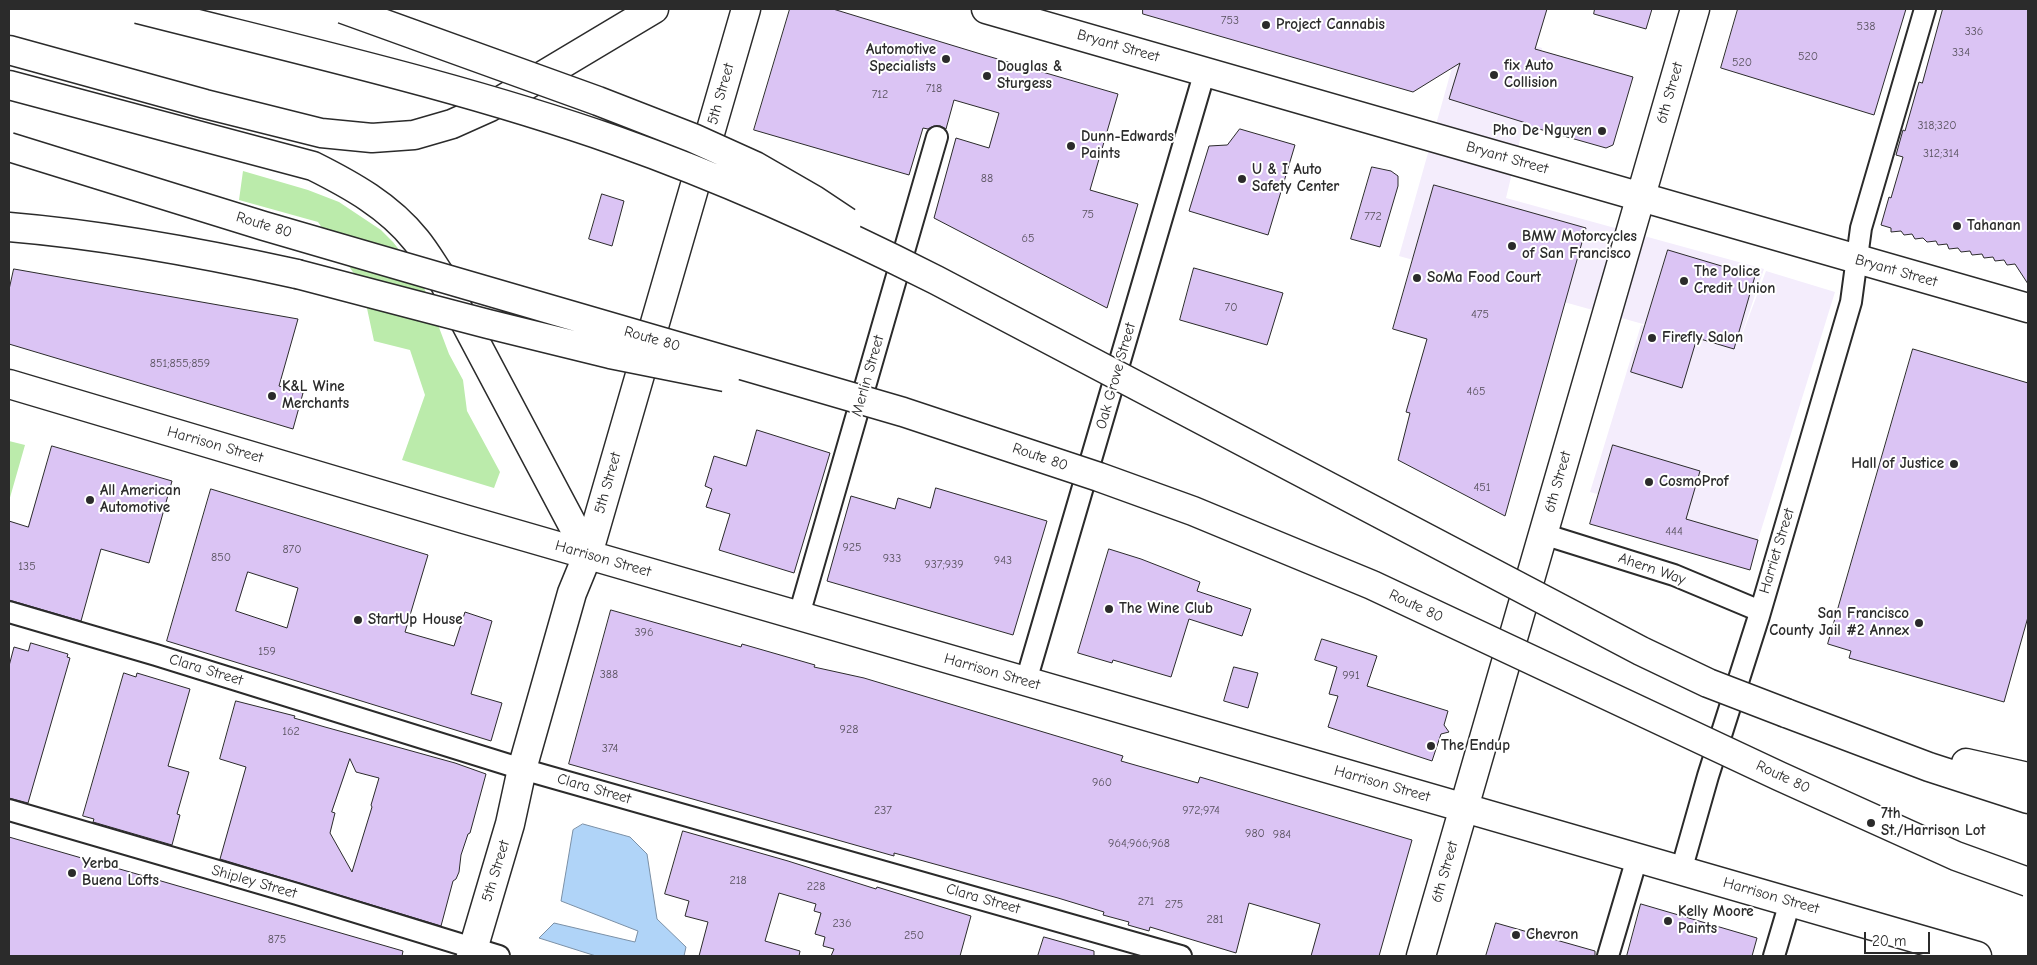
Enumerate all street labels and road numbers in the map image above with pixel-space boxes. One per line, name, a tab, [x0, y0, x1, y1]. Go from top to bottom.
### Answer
street label: Bryant Street	[1075, 26, 1161, 66]
street label: 6th Street	[1653, 60, 1687, 126]
street label: 5th Street	[704, 61, 738, 127]
street label: Bryant Street	[1464, 138, 1550, 178]
street label: Route 80	[234, 208, 294, 242]
street label: Bryant Street	[1853, 251, 1939, 291]
street label: Oak Grove Street	[1092, 321, 1140, 431]
street label: Route 80	[622, 322, 682, 356]
street label: Merlin Street	[848, 333, 888, 419]
street label: Harrison Street	[165, 423, 265, 467]
street label: Route 80	[1010, 439, 1070, 475]
street label: 6th Street	[1541, 449, 1575, 515]
street label: 5th Street	[591, 450, 625, 516]
street label: Harriet Street	[1755, 506, 1799, 596]
street label: Harrison Street	[553, 537, 653, 581]
street label: Ahern Way	[1616, 549, 1688, 589]
street label: Route 80	[1386, 586, 1446, 626]
street label: Clara Street	[167, 650, 245, 690]
street label: Harrison Street	[942, 650, 1042, 694]
street label: Route 80	[1753, 757, 1813, 797]
street label: Harrison Street	[1332, 762, 1432, 806]
street label: Clara Street	[555, 770, 633, 808]
street label: 5th Street	[478, 838, 514, 904]
street label: 6th Street	[1428, 839, 1462, 905]
street label: Shipley Street	[209, 861, 299, 903]
street label: Harrison Street	[1721, 874, 1821, 918]
street label: Clara Street	[944, 880, 1022, 918]

